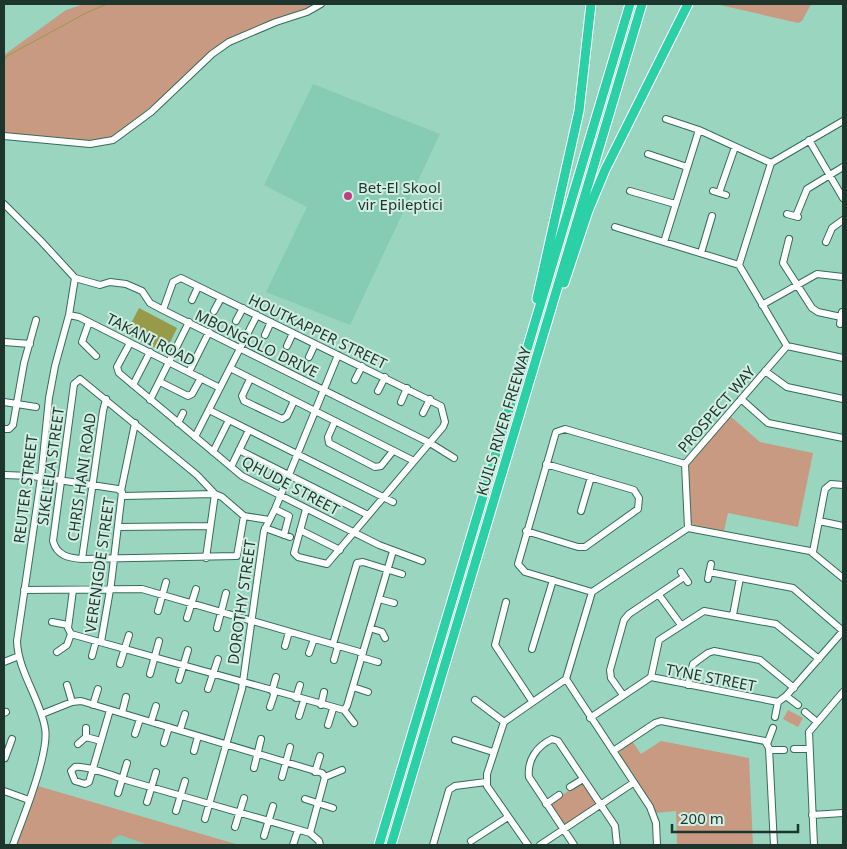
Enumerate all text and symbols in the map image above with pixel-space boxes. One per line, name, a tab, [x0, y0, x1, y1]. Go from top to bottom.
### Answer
place label: Bet-El Skool vir Epileptici	[358, 177, 443, 214]
marker: Bet-El Skool vir Epileptici	[342, 190, 354, 202]
street label: HOUTKAPPER STREET	[245, 289, 391, 374]
street label: MBONGOLO DRIVE	[192, 304, 322, 382]
street label: TAKANI ROAD	[103, 308, 199, 370]
street label: KUILS RIVER FREEWAY	[471, 344, 535, 498]
street label: PROSPECT WAY	[673, 361, 759, 456]
street label: SIKELELA STREET	[32, 405, 68, 527]
street label: CHRIS HANI ROAD	[62, 411, 100, 543]
street label: REUTER STREET	[8, 433, 42, 545]
street label: QHUDE STREET	[239, 451, 344, 519]
street label: VERENIGDE STREET	[80, 495, 118, 634]
street label: DOROTHY STREET	[222, 538, 260, 666]
street label: TYNE STREET	[664, 658, 758, 696]
scale bar	[672, 802, 798, 834]
text: 200 m	[680, 808, 724, 828]

